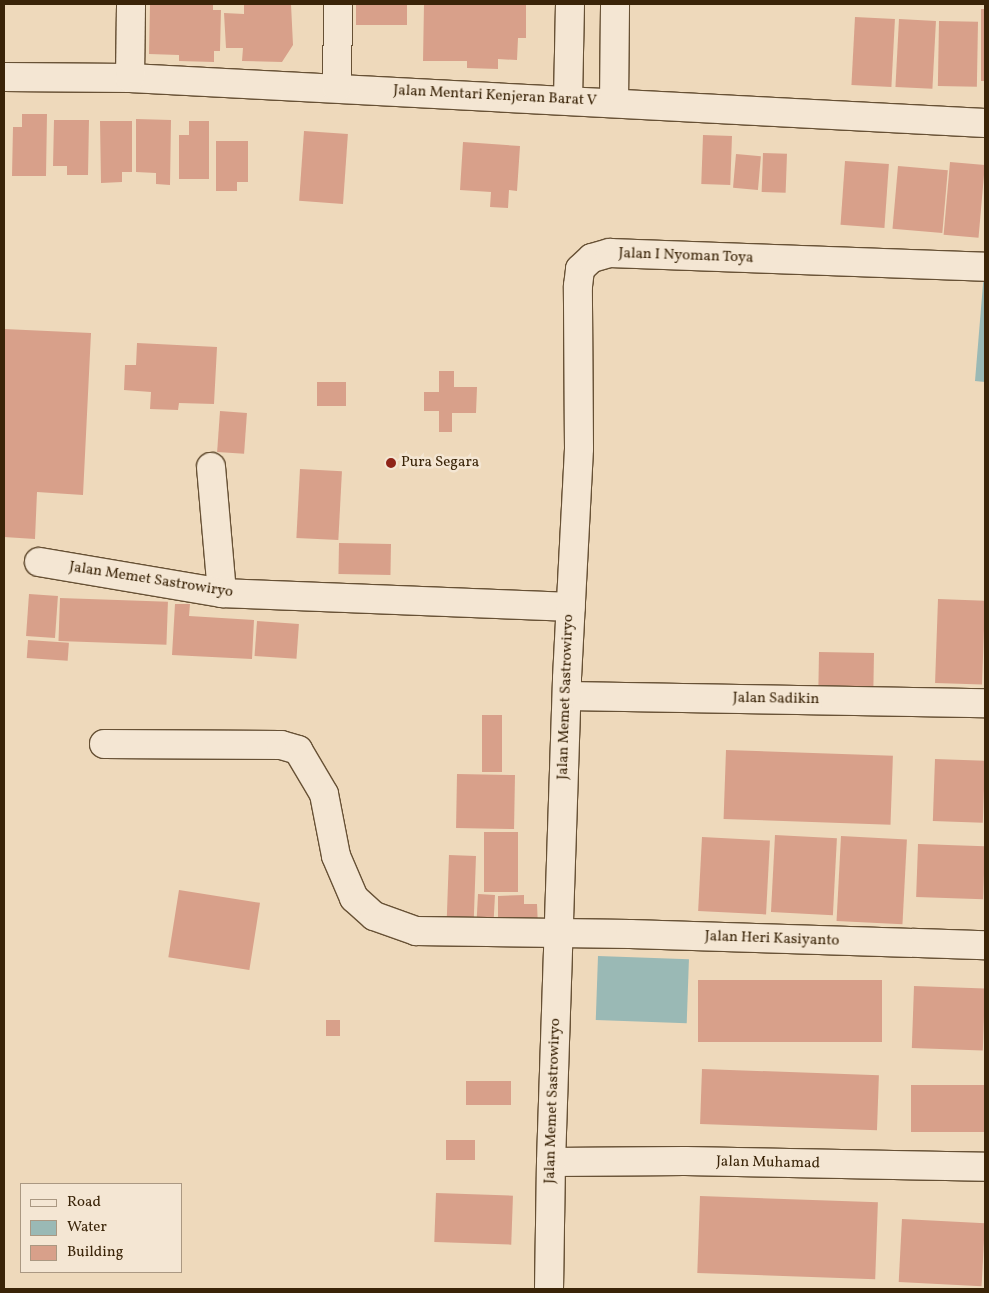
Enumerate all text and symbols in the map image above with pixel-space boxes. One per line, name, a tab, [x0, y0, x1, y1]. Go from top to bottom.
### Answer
street label: Jalan Mentari Kenjeran Barat V	[393, 82, 597, 110]
street label: Jalan I Nyoman Toya	[618, 245, 754, 267]
place label: Pura Segara	[401, 454, 479, 472]
marker: Pura Segara	[385, 457, 397, 469]
street label: Jalan Memet Sastrowiryo	[68, 558, 234, 602]
street label: Jalan Memet Sastrowiryo	[554, 614, 578, 780]
street label: Jalan Sadikin	[733, 689, 819, 709]
street label: Jalan Heri Kasiyanto	[704, 928, 840, 950]
street label: Jalan Memet Sastrowiryo	[541, 1018, 565, 1184]
street label: Jalan Muhamad	[716, 1153, 820, 1173]
legend	[20, 1183, 182, 1273]
text: Road	[67, 1192, 101, 1213]
text: Water	[67, 1217, 107, 1238]
text: Building	[67, 1242, 123, 1263]

